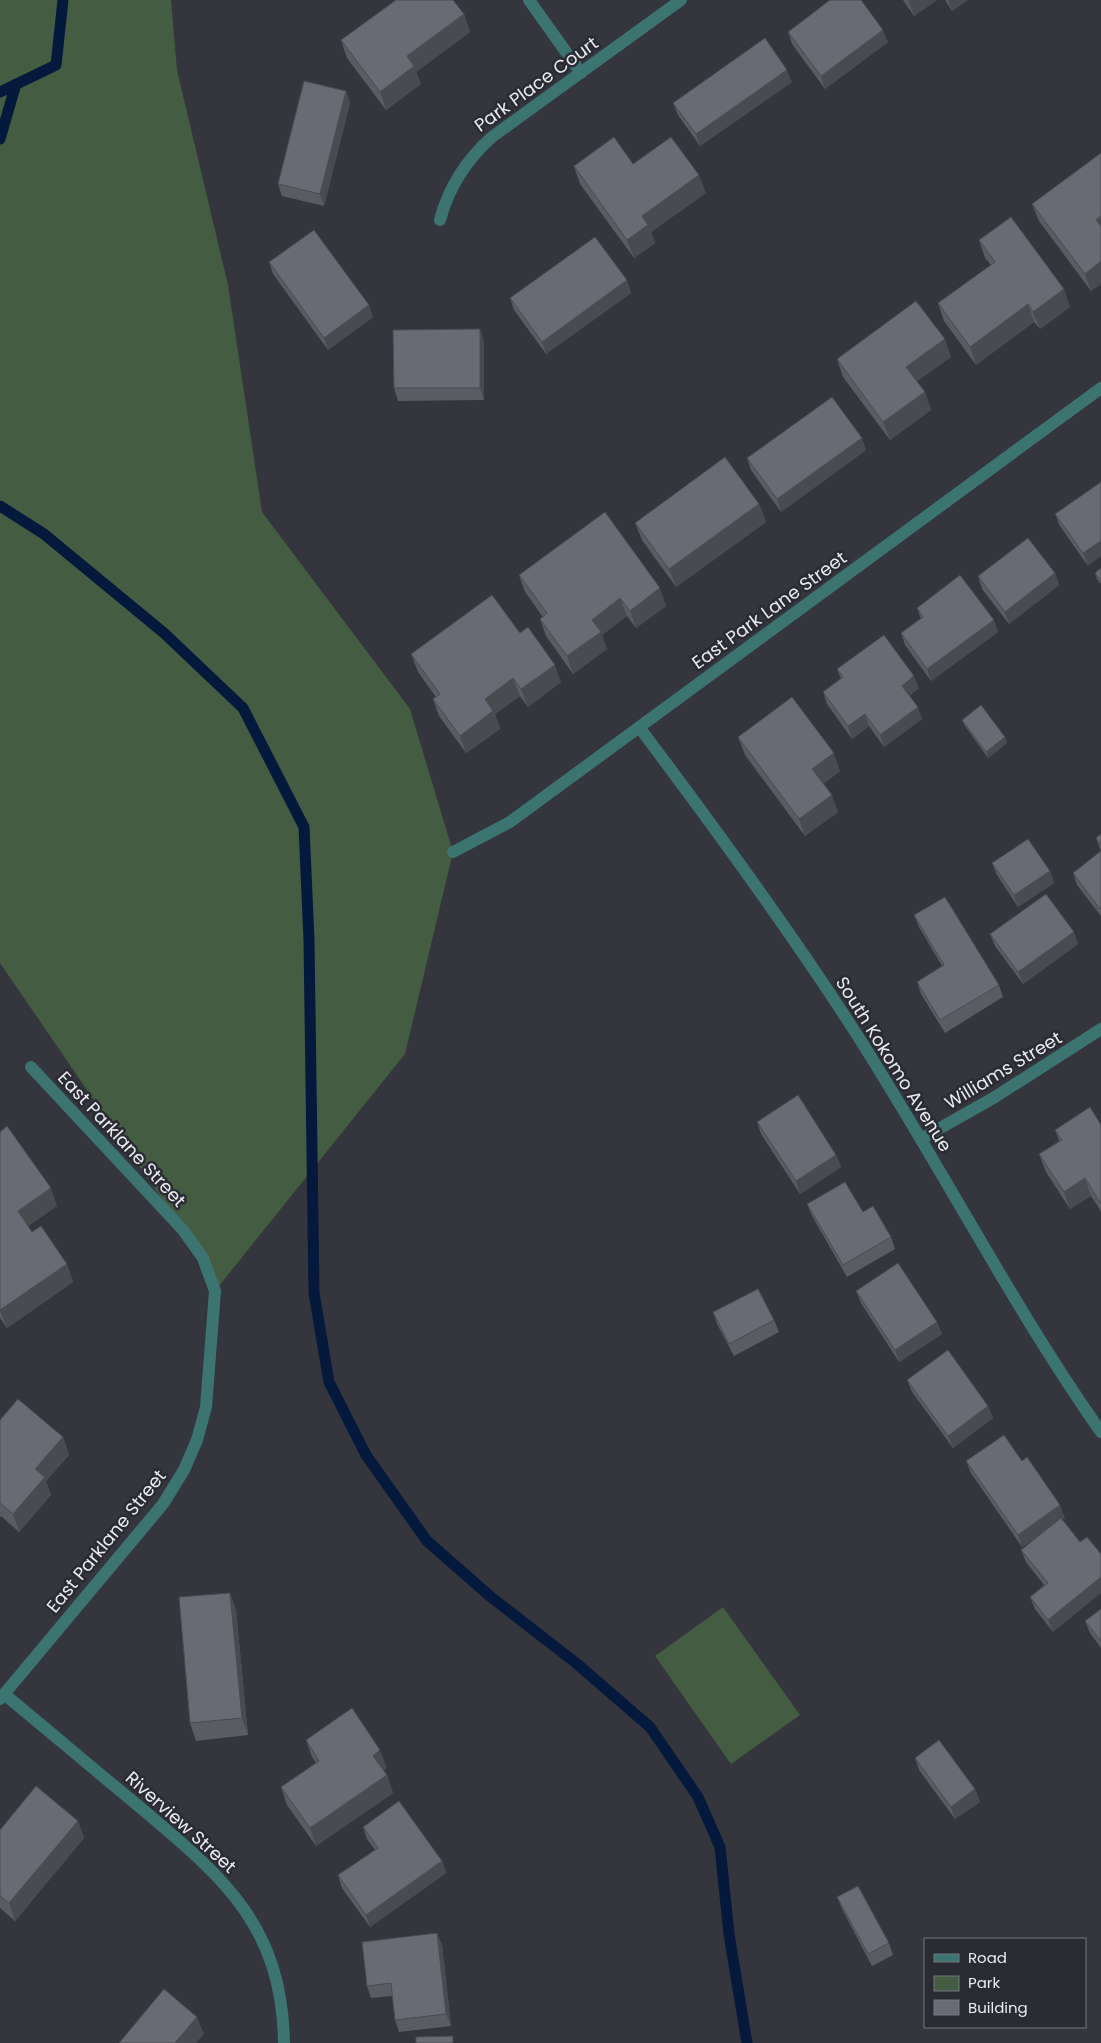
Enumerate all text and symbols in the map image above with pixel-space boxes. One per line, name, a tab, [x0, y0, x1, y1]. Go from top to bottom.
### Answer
street label: Park Place Court	[469, 31, 603, 137]
street label: East Park Lane Street	[687, 545, 851, 675]
street label: South Kokomo Avenue	[830, 972, 958, 1156]
street label: Williams Street	[940, 1025, 1066, 1115]
street label: East Parklane Street	[52, 1066, 192, 1212]
street label: East Parklane Street	[40, 1464, 172, 1618]
street label: Riverview Street	[120, 1765, 242, 1879]
legend	[924, 1938, 1086, 2028]
text: Road	[968, 1947, 1007, 1968]
text: Park	[968, 1972, 1000, 1993]
text: Building	[968, 1997, 1028, 2018]

